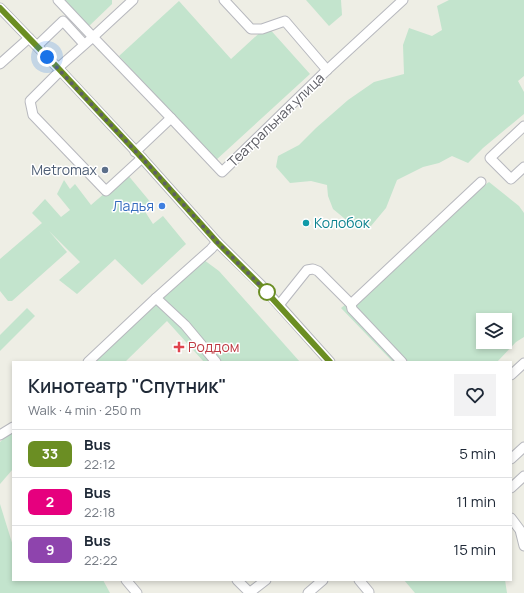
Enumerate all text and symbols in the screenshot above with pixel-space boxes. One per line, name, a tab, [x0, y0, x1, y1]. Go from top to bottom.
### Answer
your location	[37, 47, 57, 67]
street label: Театральная улица	[223, 68, 328, 171]
place label: Metromax	[31, 160, 98, 179]
marker: Metromax	[100, 165, 110, 175]
place label: Ладья	[113, 196, 154, 215]
marker: Ладья	[157, 201, 167, 211]
place label: Колобок	[314, 213, 371, 232]
marker: Колобок	[301, 218, 311, 228]
unlabelled marker	[258, 283, 276, 301]
map controls	[476, 313, 512, 349]
button: layers	[476, 313, 512, 349]
place label: Роддом	[188, 337, 239, 356]
marker: Роддом	[173, 341, 185, 353]
text: Кинотеатр "Спутник"	[28, 373, 227, 399]
button: heart	[454, 374, 496, 416]
text: Walk · 4 min · 250 m	[28, 401, 141, 419]
text: Bus	[84, 434, 111, 455]
text: 5 min	[459, 443, 496, 464]
text: 33	[42, 444, 58, 463]
text: 22:12	[84, 455, 115, 473]
text: Bus	[84, 482, 111, 503]
text: 11 min	[456, 491, 496, 512]
text: 2	[46, 492, 54, 511]
text: 22:18	[84, 503, 115, 521]
text: Bus	[84, 530, 111, 551]
text: 15 min	[453, 539, 496, 560]
text: 9	[46, 540, 54, 559]
text: 22:22	[84, 551, 118, 569]

